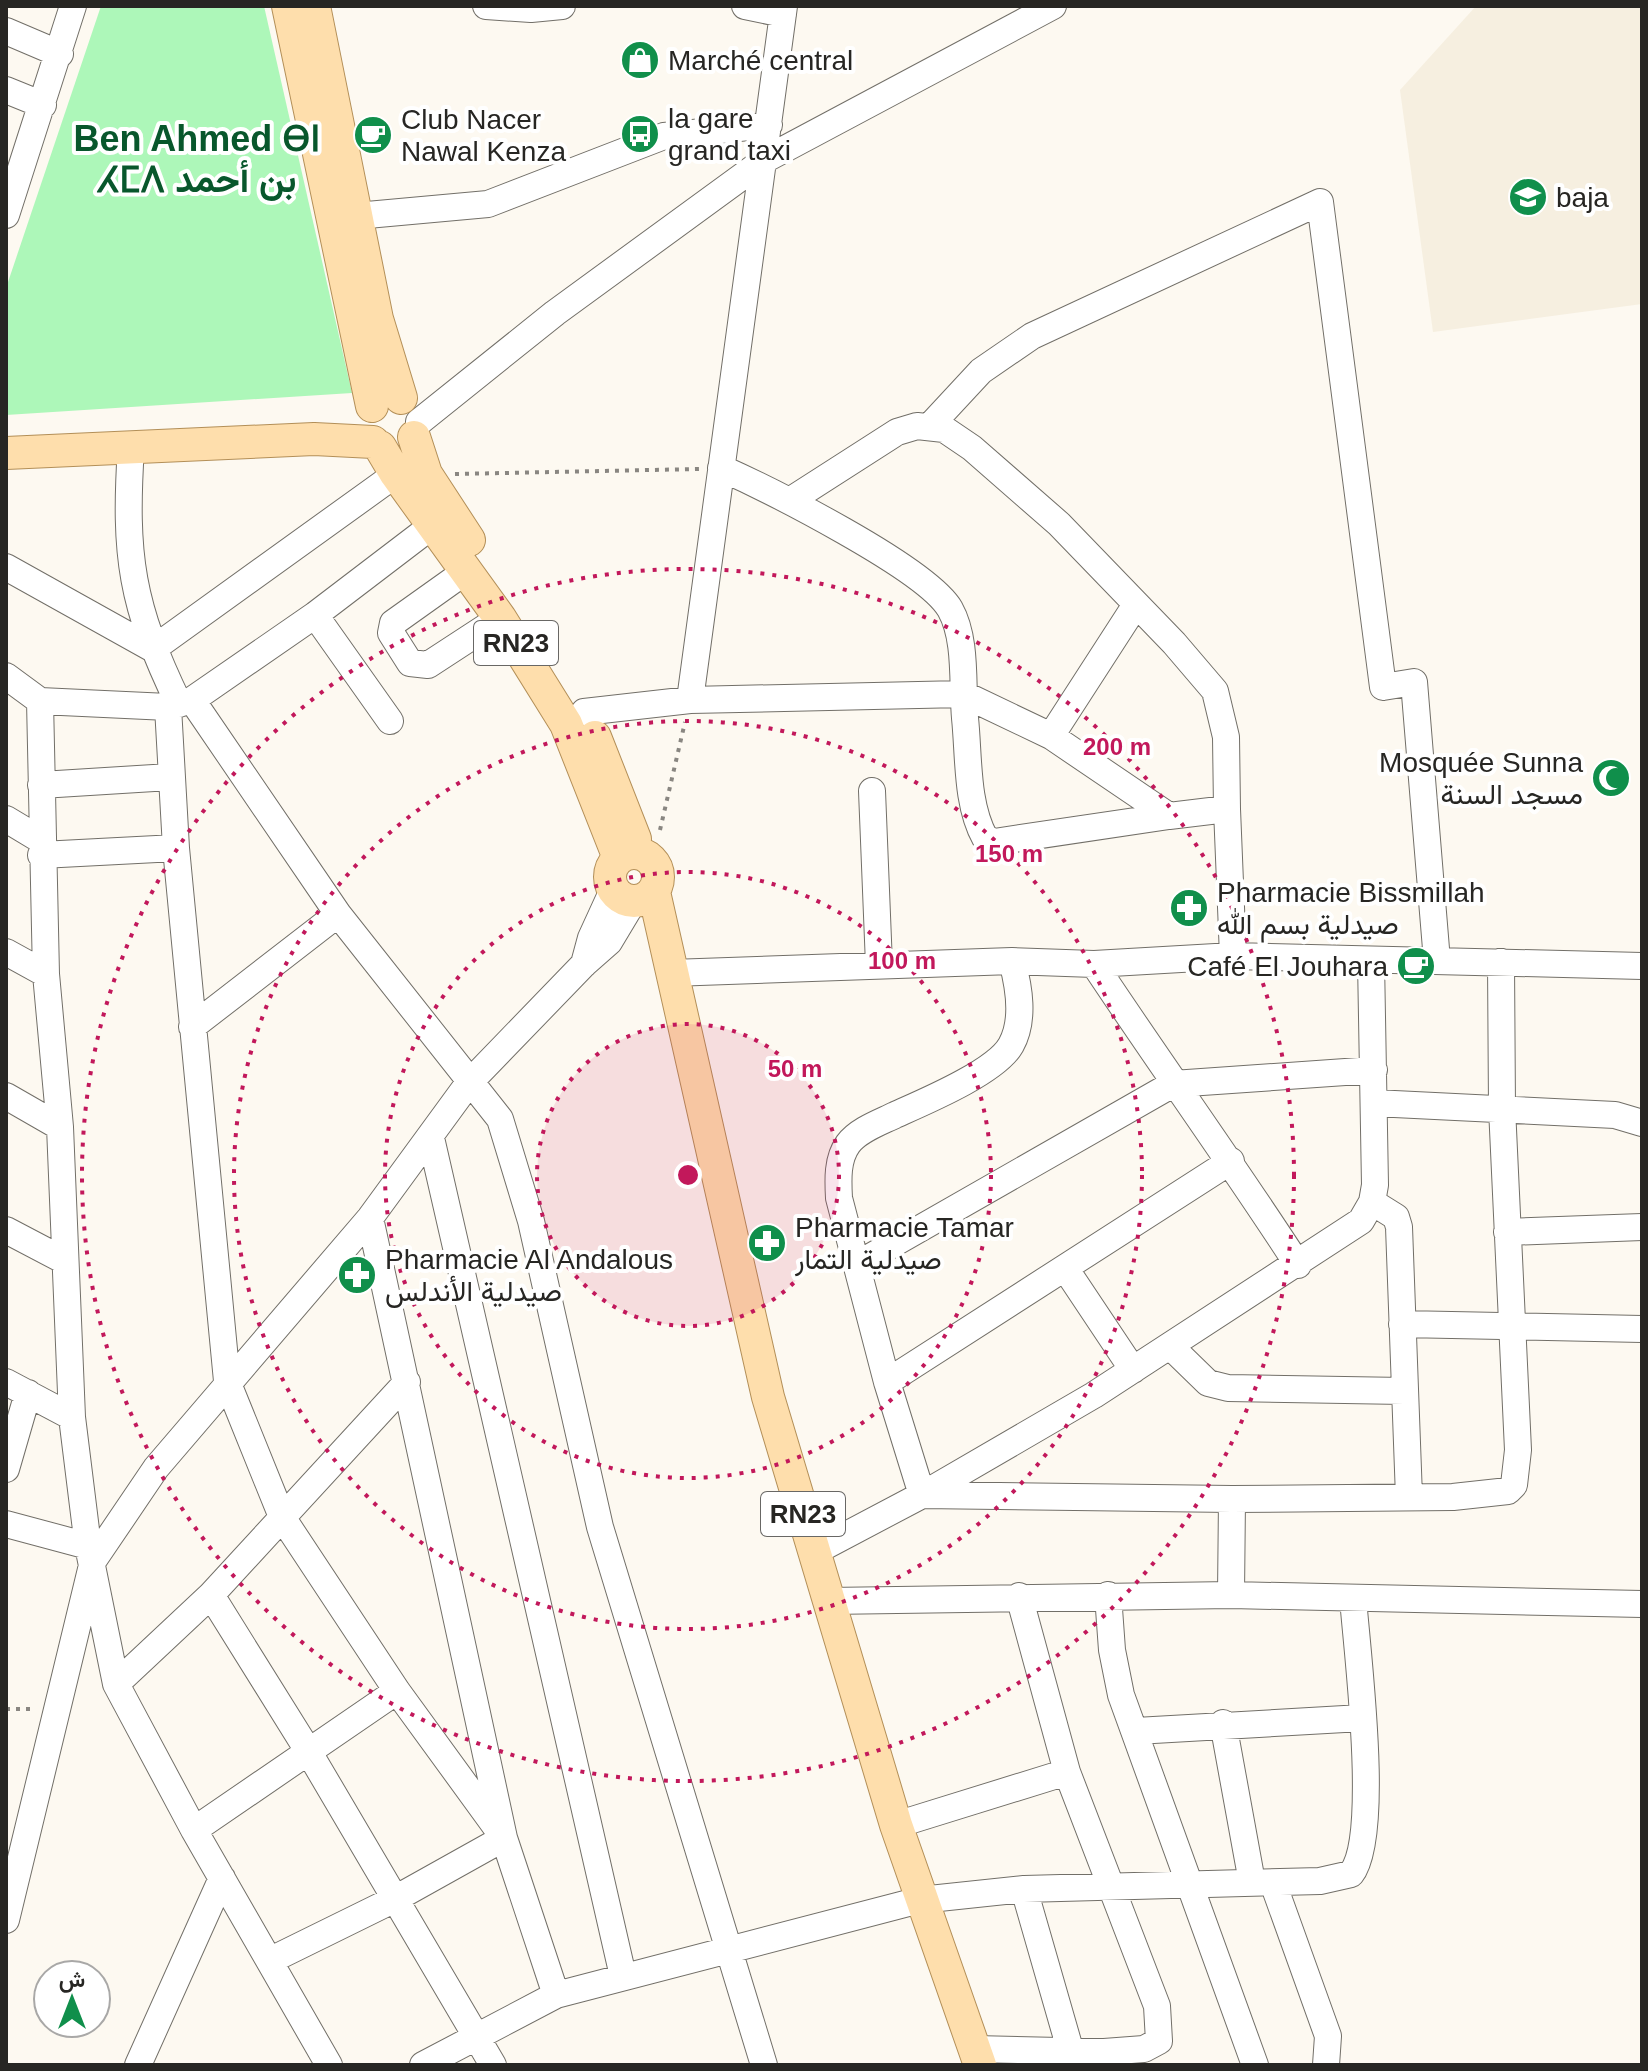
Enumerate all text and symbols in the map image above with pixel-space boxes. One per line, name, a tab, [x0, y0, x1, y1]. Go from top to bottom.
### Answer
shop icon: Marché central	[619, 39, 661, 81]
place label: Marché central	[668, 45, 853, 76]
place label: la gare grand taxi	[668, 103, 791, 166]
place label: Club Nacer Nawal Kenza	[401, 104, 566, 167]
bus stop icon: la gare grand taxi	[619, 113, 661, 155]
cafe icon: Club Nacer Nawal Kenza	[352, 114, 394, 156]
district label: Ben Ahmed ⴱⵏ ⵃⵎⴷ بن أحمد	[74, 118, 320, 201]
school or university icon: baja	[1507, 176, 1549, 218]
place label: baja	[1556, 182, 1609, 213]
road number: RN23	[474, 621, 558, 665]
text: 200 m	[1083, 733, 1151, 760]
place label: Mosquée Sunna مسجد السنة	[1379, 747, 1583, 811]
mosque icon: Mosquée Sunna مسجد السنة	[1590, 757, 1632, 799]
text: 150 m	[975, 840, 1043, 867]
place label: Pharmacie Bissmillah صيدلية بسم الله	[1217, 877, 1485, 943]
pharmacy icon: Pharmacie Bissmillah صيدلية بسم الله	[1168, 887, 1210, 929]
cafe icon: Café El Jouhara	[1395, 945, 1437, 987]
text: 100 m	[868, 947, 936, 974]
place label: Café El Jouhara	[1187, 951, 1388, 982]
text: 50 m	[768, 1055, 822, 1082]
centre of rings	[674, 1161, 702, 1189]
place label: Pharmacie Tamar صيدلية التمار	[794, 1212, 1014, 1277]
pharmacy icon: Pharmacie Tamar صيدلية التمار	[746, 1222, 788, 1264]
place label: Pharmacie Al Andalous صيدلية الأندلس	[385, 1244, 673, 1308]
pharmacy icon: Pharmacie Al Andalous صيدلية الأندلس	[336, 1254, 378, 1296]
road number: RN23	[761, 1492, 845, 1536]
north arrow	[32, 1959, 112, 2039]
text: ش	[59, 1967, 85, 1993]

